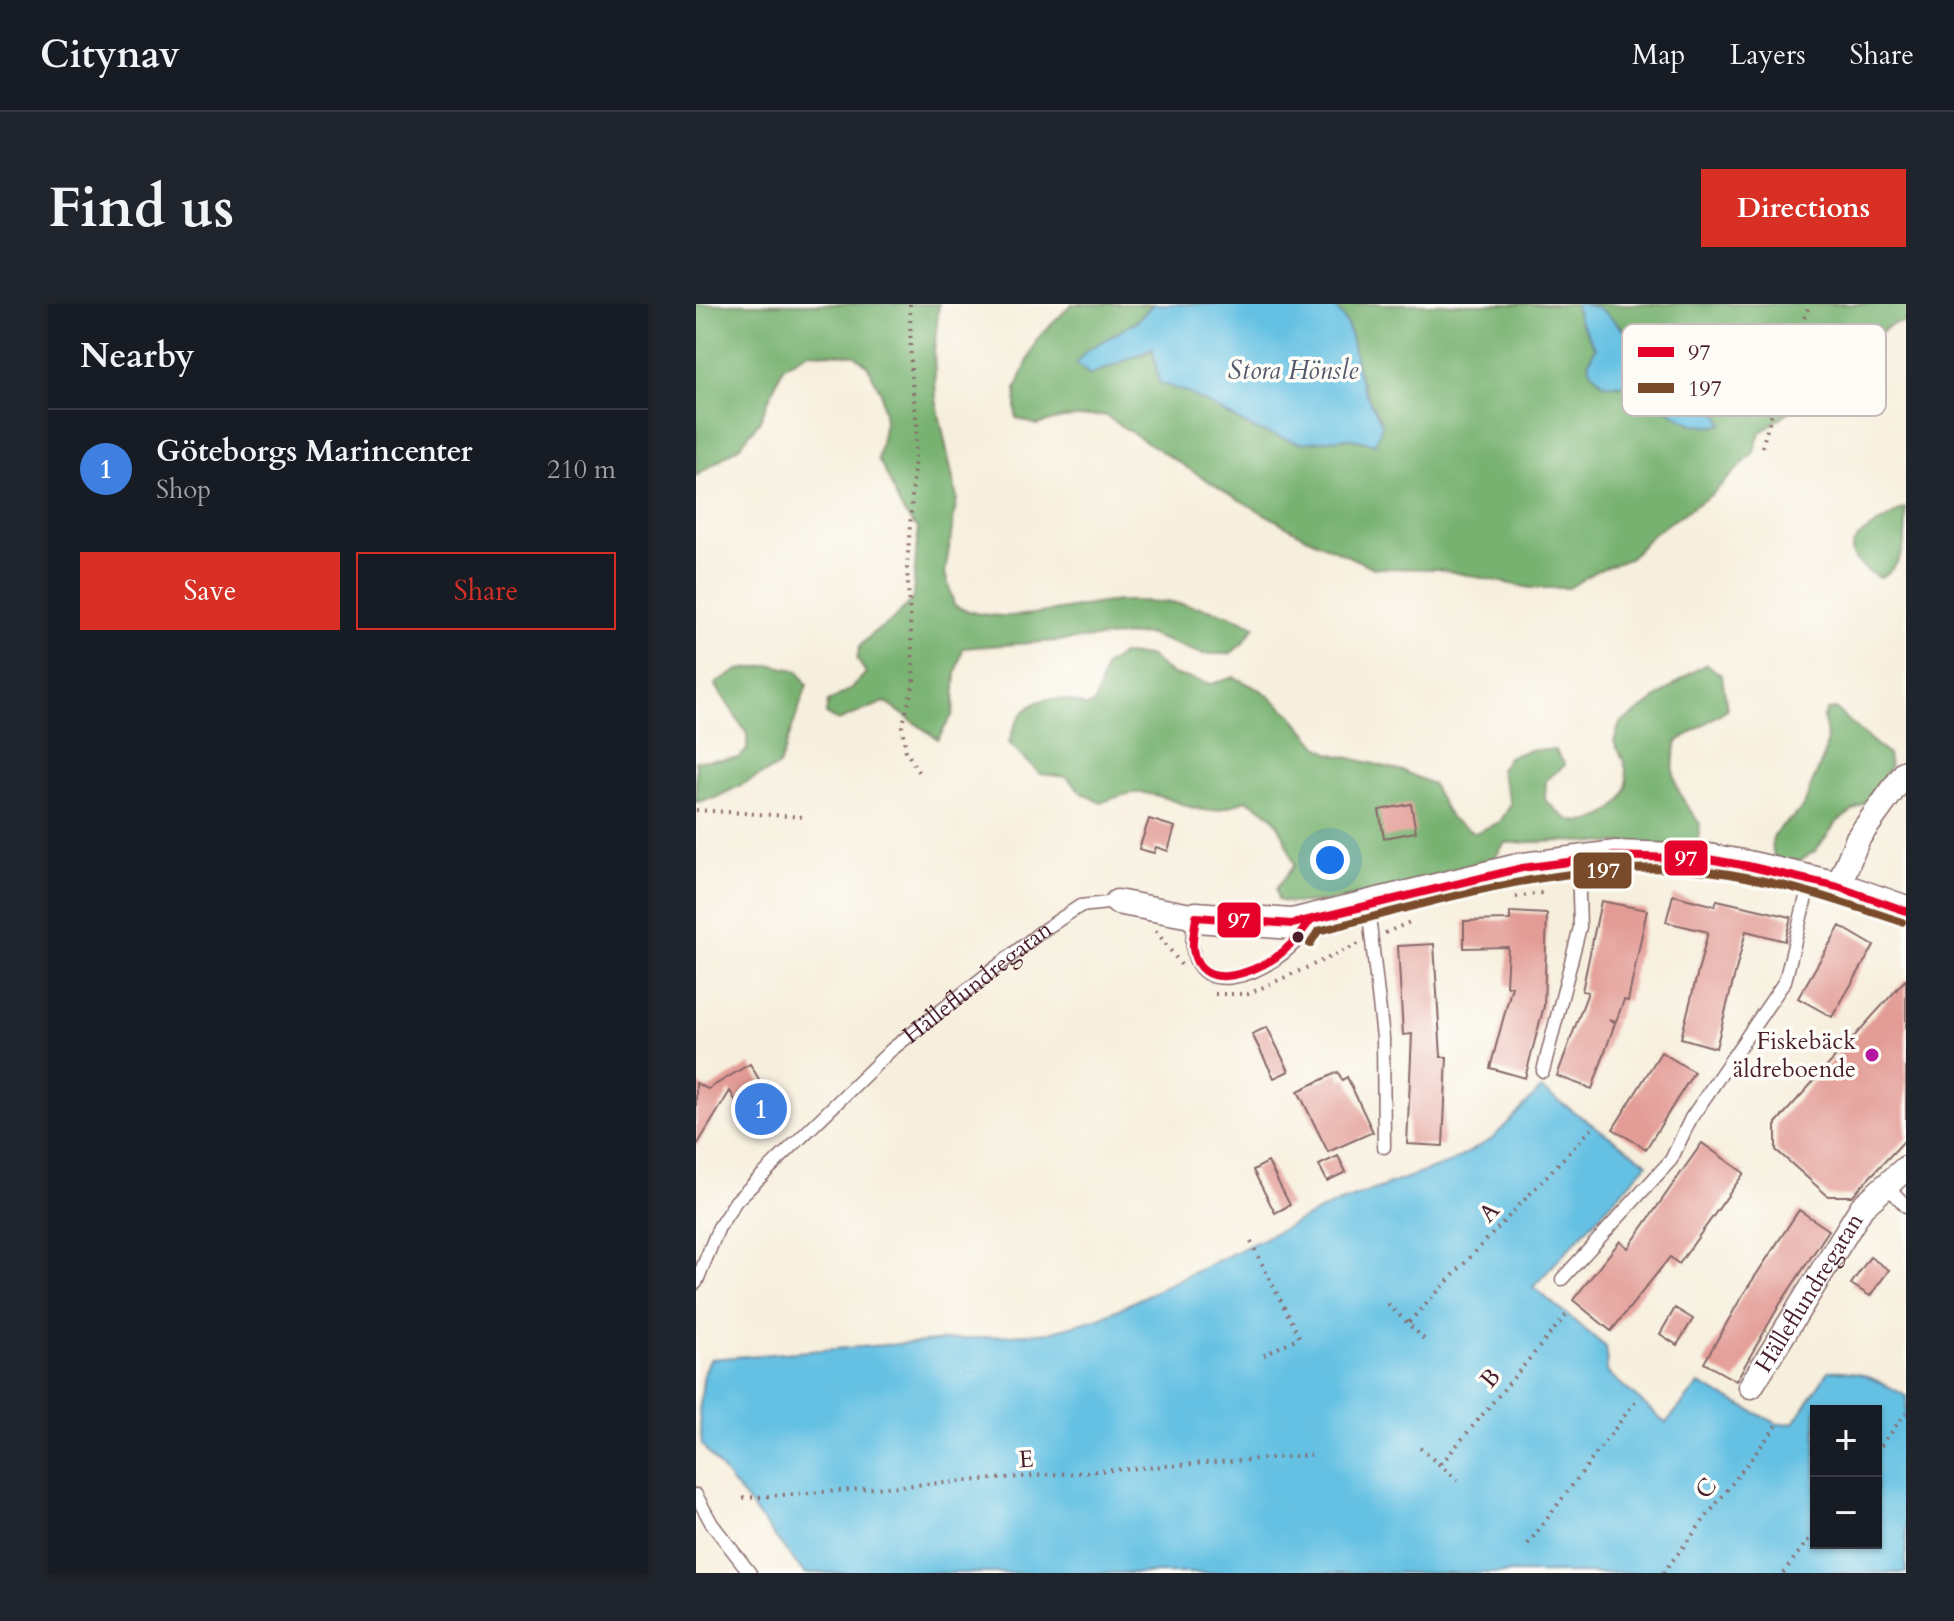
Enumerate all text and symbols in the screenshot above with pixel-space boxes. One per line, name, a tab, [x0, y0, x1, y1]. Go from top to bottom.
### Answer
text: Citynav	[40, 29, 180, 81]
text: Map	[1632, 36, 1685, 74]
text: Layers	[1729, 36, 1806, 74]
text: Share	[1850, 36, 1914, 74]
button: Directions	[1701, 169, 1906, 247]
text: Find us	[48, 171, 234, 246]
legend	[1622, 324, 1886, 416]
text: Nearby	[80, 333, 195, 379]
text: 97	[1688, 338, 1711, 368]
water label: Stora Hönsle	[1228, 353, 1359, 388]
text: 197	[1688, 374, 1722, 404]
text: Göteborgs Marincenter	[156, 431, 473, 472]
text: 1	[99, 452, 113, 487]
text: 210 m	[547, 452, 616, 487]
text: Shop	[156, 472, 211, 507]
button: Save	[80, 552, 340, 630]
button: Share	[356, 552, 616, 630]
line badge: 97	[1663, 839, 1709, 877]
your location	[1310, 840, 1350, 880]
text: 97	[1675, 844, 1697, 874]
line badge: 197	[1572, 851, 1633, 890]
text: 197	[1586, 856, 1620, 886]
line badge: 97	[1216, 901, 1262, 939]
text: 97	[1228, 906, 1250, 936]
street label: Hälleflundregatan	[896, 913, 1059, 1052]
unlabelled marker	[1290, 929, 1306, 945]
place label: Fiskebäck äldreboende	[1733, 1025, 1856, 1086]
marker: Fiskebäck äldreboende	[1863, 1046, 1881, 1064]
pin: 1	[735, 1079, 787, 1139]
street label: A	[1471, 1194, 1508, 1230]
street label: Hälleflundregatan	[1747, 1206, 1872, 1379]
street label: B	[1473, 1361, 1508, 1395]
map controls	[1810, 1405, 1882, 1549]
button: +	[1810, 1405, 1882, 1477]
street label: E	[1017, 1443, 1035, 1476]
street label: C	[1688, 1471, 1725, 1506]
button: −	[1810, 1477, 1882, 1549]

